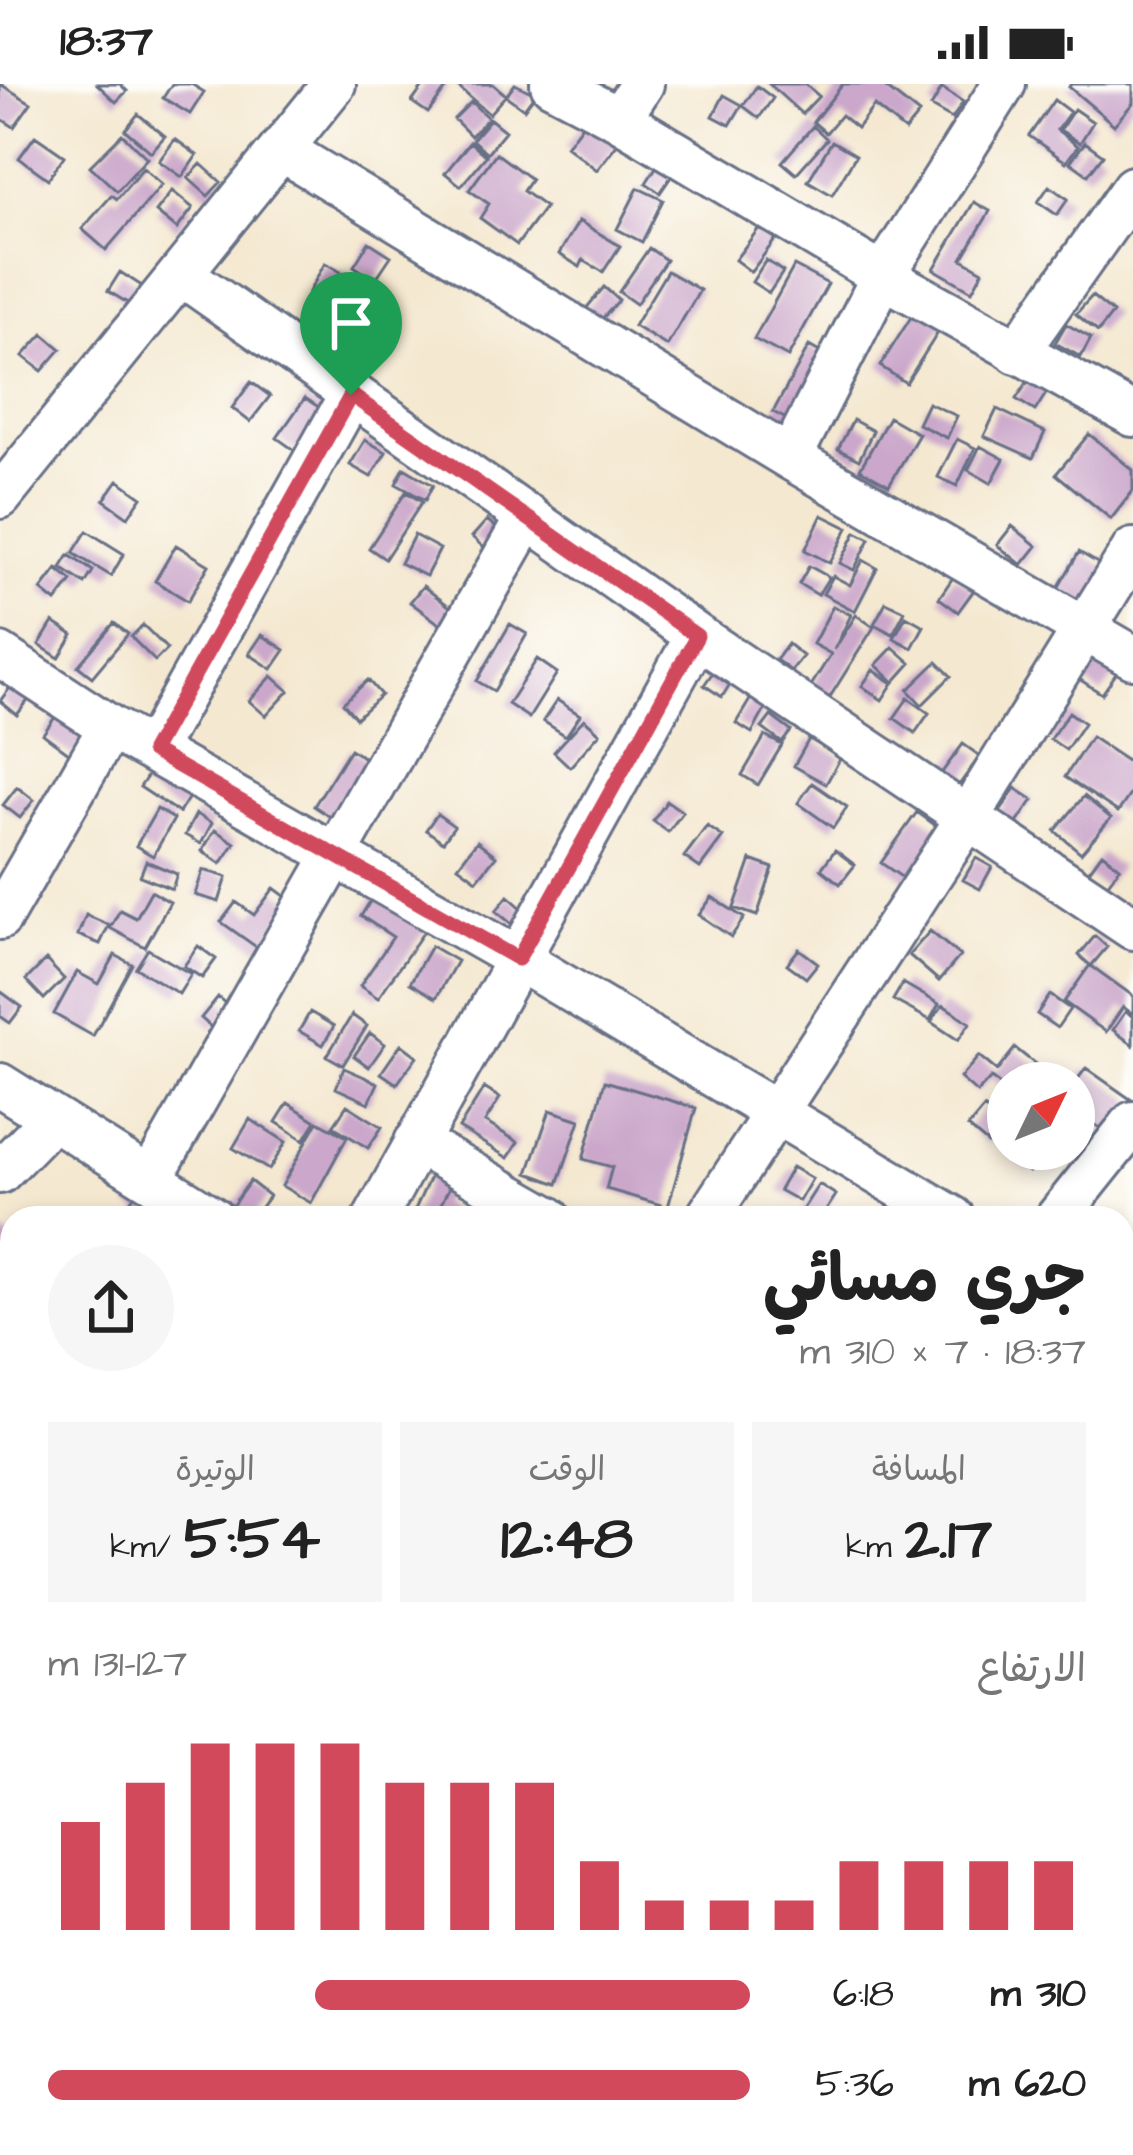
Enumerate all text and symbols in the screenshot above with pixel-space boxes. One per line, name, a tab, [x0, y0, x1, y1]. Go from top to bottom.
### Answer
text: 18:37	[60, 11, 153, 73]
pin	[300, 272, 402, 395]
icon: arrive	[318, 290, 384, 356]
north arrow	[987, 1062, 1095, 1170]
map controls	[987, 1062, 1095, 1170]
text: جري مسائي	[763, 1235, 1086, 1327]
button: share	[48, 1245, 174, 1371]
text: 18:37 · 7 × 310 m	[800, 1326, 1086, 1380]
text: الوتيرة	[175, 1447, 255, 1493]
text: الوقت	[529, 1447, 606, 1493]
text: المسافة	[872, 1447, 966, 1493]
text: 5:54	[184, 1498, 320, 1581]
text: 12:48	[501, 1498, 633, 1581]
text: 2.17	[905, 1498, 992, 1581]
text: /km	[110, 1524, 184, 1570]
text: km	[846, 1524, 905, 1570]
text: 127–131 m	[48, 1638, 187, 1692]
text: الارتفاع	[977, 1643, 1086, 1697]
text: 6:18	[833, 1968, 894, 2022]
text: 310 m	[991, 1968, 1086, 2022]
text: 5:36	[816, 2058, 894, 2112]
text: 620 m	[969, 2058, 1086, 2112]

